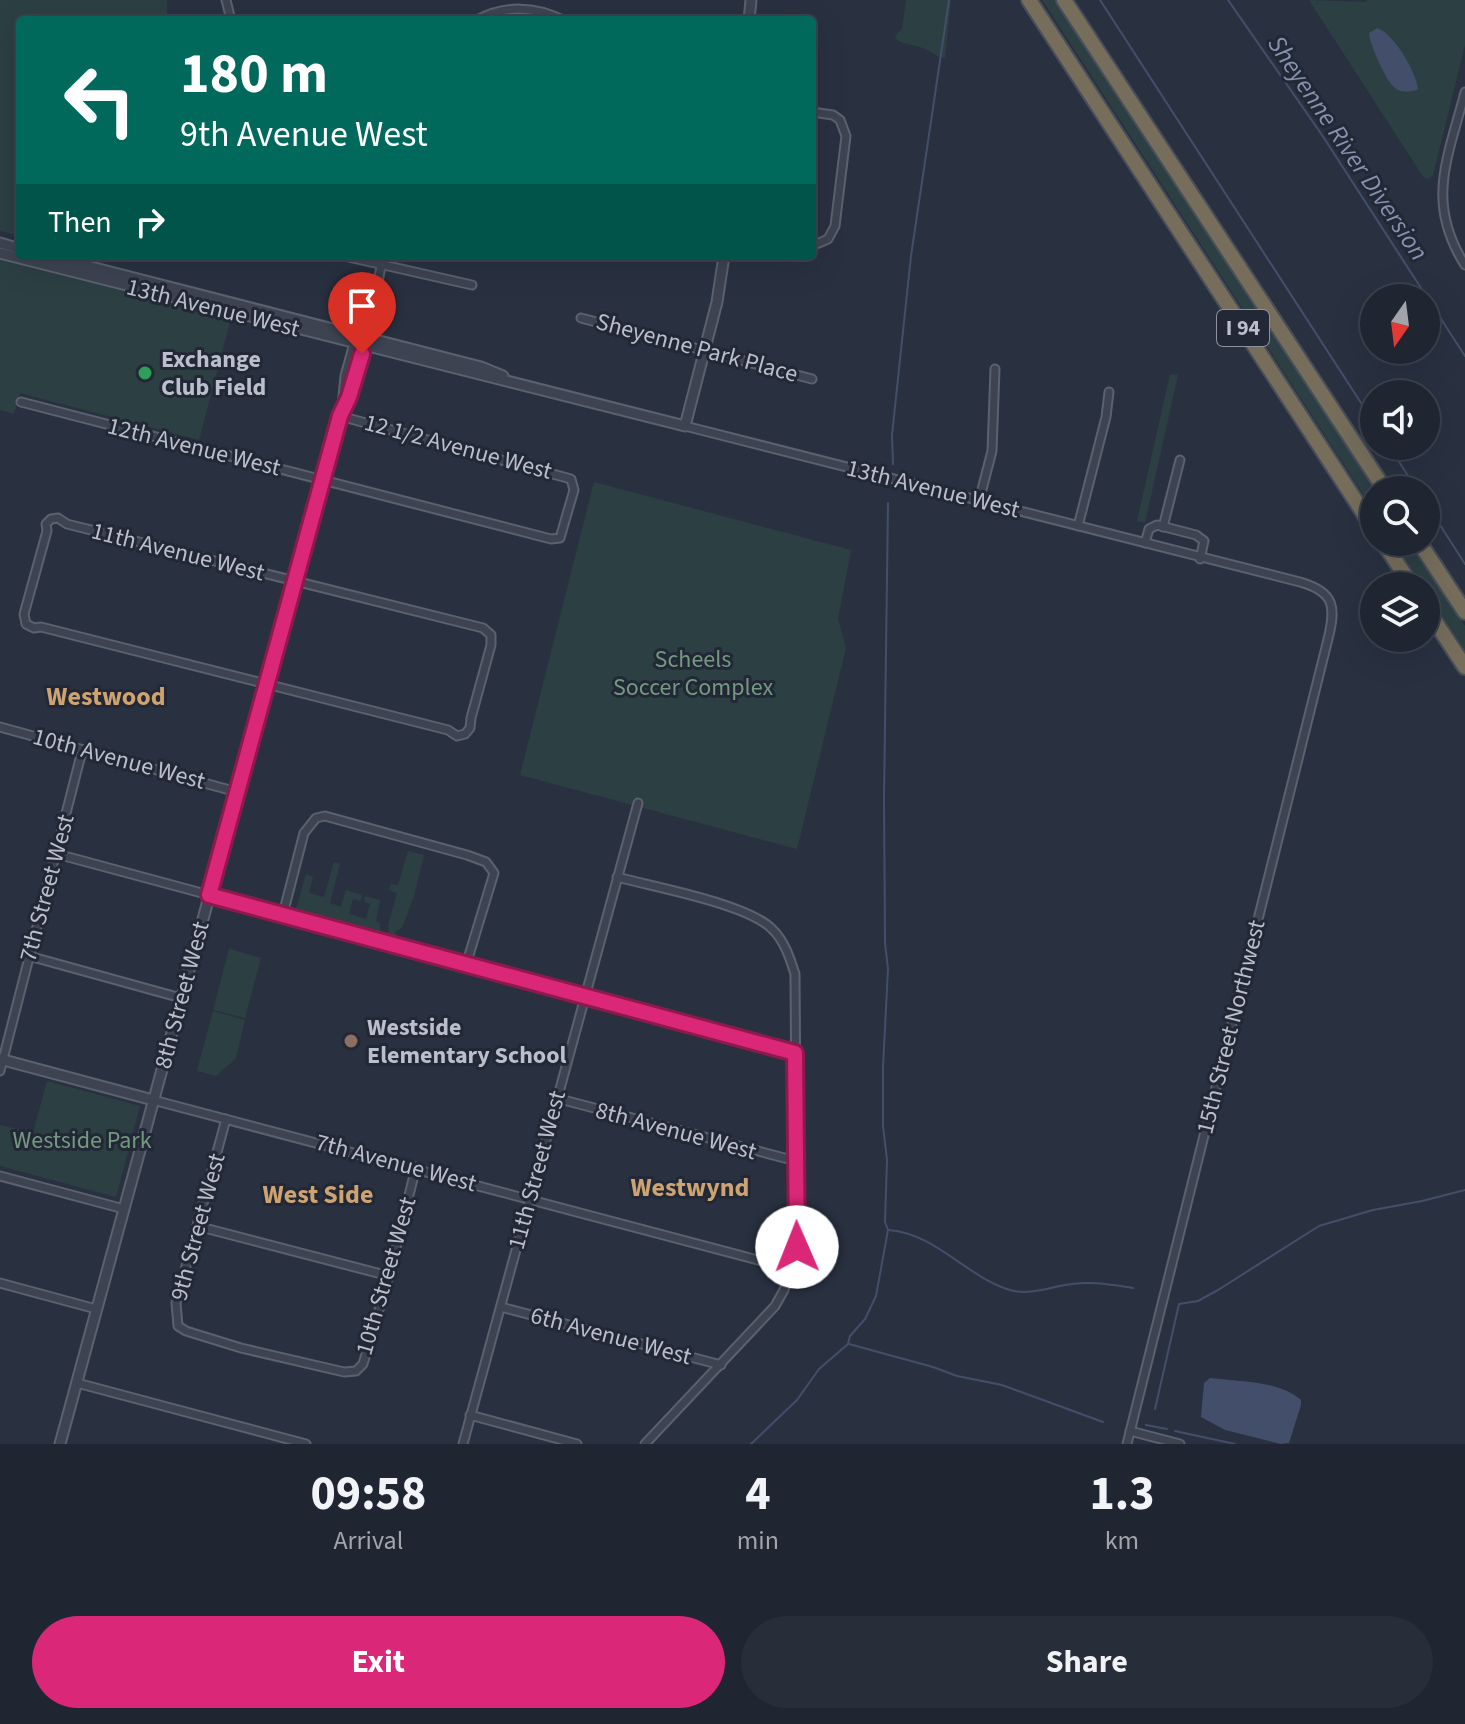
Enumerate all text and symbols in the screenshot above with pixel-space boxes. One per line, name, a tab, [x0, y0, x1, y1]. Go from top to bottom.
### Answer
water label: Sheyenne River Diversion	[1259, 28, 1437, 268]
text: 180 m	[180, 35, 328, 114]
icon: left	[48, 48, 152, 152]
text: 9th Avenue West	[180, 109, 428, 160]
icon: right	[128, 200, 172, 244]
text: Then	[48, 201, 112, 244]
street label: 13th Avenue West	[123, 270, 303, 346]
pin	[328, 272, 396, 354]
icon: arrive	[340, 284, 384, 328]
north arrow	[1360, 284, 1440, 364]
map controls	[1360, 284, 1440, 652]
street label: Sheyenne Park Place	[592, 304, 802, 392]
road number: I 94	[1217, 310, 1269, 346]
place label: Exchange Club Field	[161, 342, 266, 405]
marker: Exchange Club Field	[136, 364, 154, 382]
button: sound	[1360, 380, 1440, 460]
street label: 12 1/2 Avenue West	[360, 405, 556, 489]
street label: 12th Avenue West	[104, 409, 284, 485]
street label: 13th Avenue West	[843, 451, 1023, 527]
button: search	[1360, 476, 1440, 556]
street label: 11th Avenue West	[88, 514, 268, 590]
button: layers	[1360, 572, 1440, 652]
park label: Scheels Soccer Complex	[613, 642, 773, 705]
district label: Westwood	[46, 678, 166, 715]
street label: 10th Avenue West	[29, 719, 209, 799]
street label: 7th Street West	[11, 810, 83, 966]
street label: 15th Street Northwest	[1187, 916, 1275, 1138]
street label: 8th Street West	[146, 917, 218, 1073]
place label: Westside Elementary School	[367, 1010, 566, 1073]
marker: Westside Elementary School	[342, 1032, 360, 1050]
street label: 11th Street West	[499, 1087, 575, 1253]
street label: 8th Avenue West	[592, 1093, 760, 1169]
park label: Westside Park	[12, 1123, 152, 1158]
street label: 7th Avenue West	[312, 1125, 480, 1201]
street label: 9th Street West	[162, 1149, 234, 1305]
district label: Westwynd	[630, 1169, 750, 1206]
district label: West Side	[263, 1176, 373, 1213]
street label: 10th Street West	[347, 1193, 425, 1359]
position arrow	[755, 1205, 839, 1289]
street label: 6th Avenue West	[527, 1298, 695, 1374]
text: 09:58	[310, 1460, 426, 1528]
text: 4	[745, 1460, 771, 1528]
text: 1.3	[1089, 1460, 1155, 1528]
text: Arrival	[333, 1522, 403, 1559]
text: min	[737, 1522, 779, 1559]
text: km	[1105, 1522, 1139, 1559]
button: Exit	[32, 1616, 725, 1708]
button: Share	[741, 1616, 1433, 1708]

